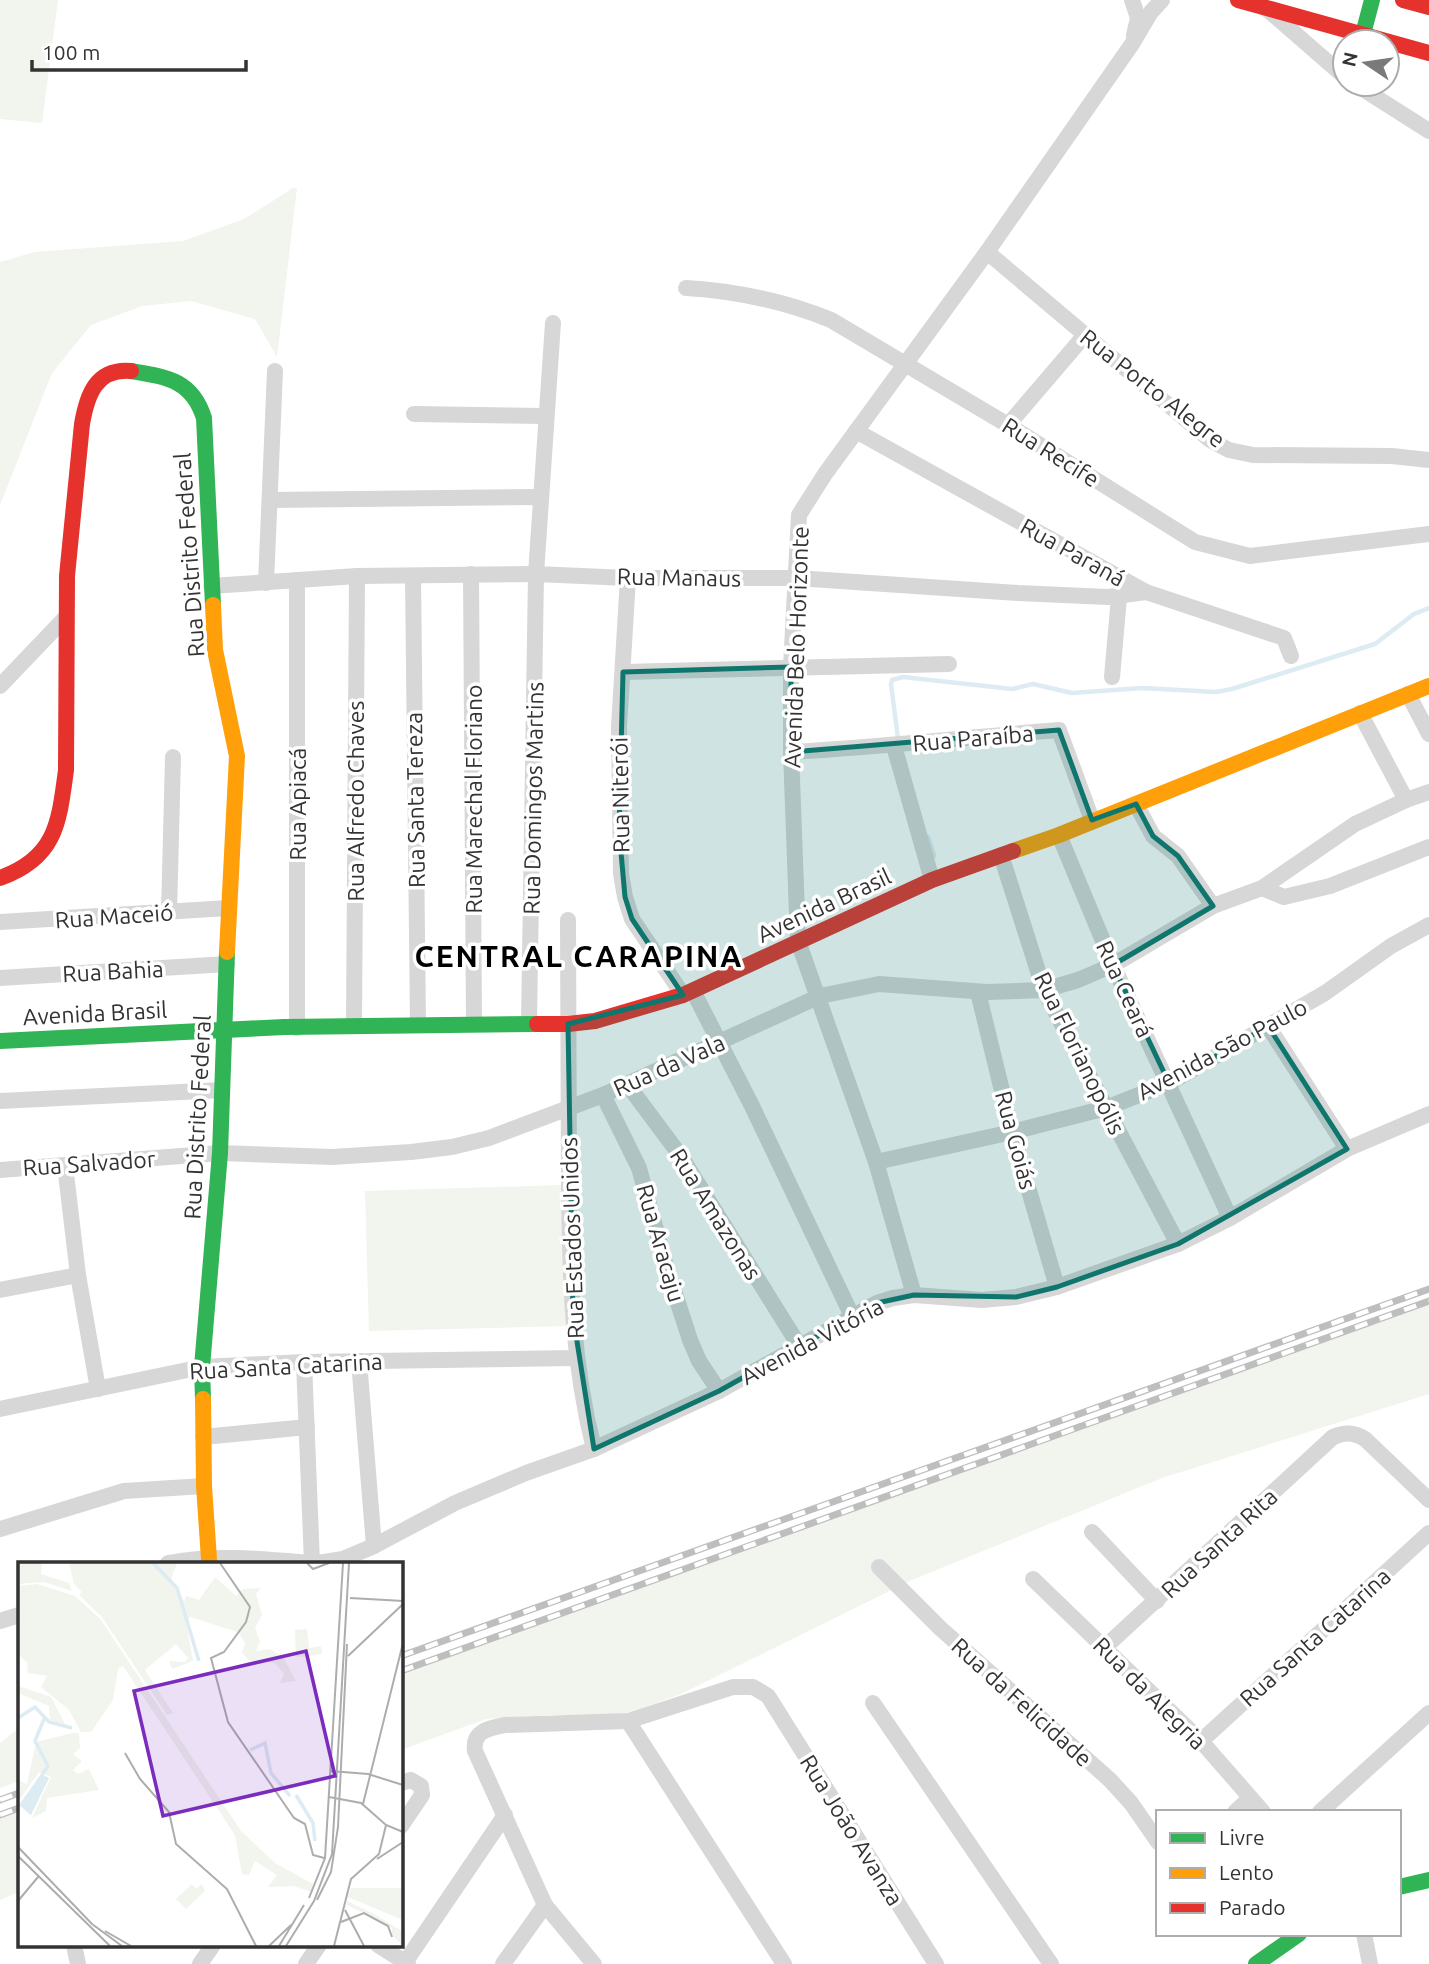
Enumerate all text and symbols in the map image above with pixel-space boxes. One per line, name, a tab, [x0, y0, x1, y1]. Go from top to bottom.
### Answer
scale bar	[32, 28, 245, 72]
north arrow	[1331, 28, 1401, 98]
text: 100 m	[42, 40, 100, 64]
text: N	[1337, 50, 1362, 69]
street label: Rua Porto Alegre	[1076, 324, 1230, 452]
street label: Rua Recife	[998, 412, 1104, 492]
street label: Rua Distrito Federal	[169, 452, 209, 658]
street label: Rua Paraná	[1016, 513, 1130, 591]
street label: Avenida Belo Horizonte	[779, 526, 813, 768]
street label: Rua Manaus	[617, 563, 741, 591]
street label: Rua Domingos Martins	[518, 681, 548, 915]
street label: Rua Marechal Floriano	[461, 685, 486, 914]
street label: Rua Alfredo Chaves	[343, 701, 368, 901]
street label: Rua Santa Tereza	[401, 712, 429, 888]
street label: Rua Paraíba	[911, 720, 1035, 756]
street label: Rua Niterói	[606, 737, 634, 853]
street label: Rua Apiacá	[285, 748, 310, 860]
street label: Avenida Brasil	[753, 863, 895, 947]
street label: Rua Maceió	[54, 899, 174, 933]
street label: Rua Ceará	[1092, 937, 1158, 1041]
district label: CENTRAL CARAPINA	[415, 939, 743, 973]
street label: Rua Bahia	[62, 956, 164, 986]
street label: Rua Florianopólis	[1030, 968, 1130, 1138]
street label: Avenida São Paulo	[1133, 994, 1311, 1104]
street label: Avenida Brasil	[22, 997, 168, 1029]
street label: Rua Distrito Federal	[179, 1014, 215, 1220]
street label: Rua da Vala	[610, 1029, 728, 1101]
street label: Rua Goiás	[991, 1088, 1041, 1192]
street label: Rua Estados Unidos	[556, 1137, 588, 1339]
street label: Rua Amazonas	[666, 1144, 766, 1284]
street label: Rua Salvador	[22, 1146, 157, 1180]
street label: Rua Aracaju	[632, 1181, 690, 1305]
street label: Avenida Vitória	[737, 1293, 887, 1389]
street label: Rua Santa Catarina	[189, 1348, 383, 1384]
street label: Rua Santa Rita	[1156, 1483, 1282, 1603]
inset map	[18, 1562, 402, 1946]
street label: Rua Santa Catarina	[1235, 1563, 1395, 1711]
street label: Rua da Alegria	[1089, 1632, 1211, 1754]
street label: Rua da Felicidade	[947, 1633, 1097, 1771]
street label: Rua João Avanza	[796, 1750, 908, 1910]
legend	[1156, 1810, 1401, 1936]
text: Livre	[1219, 1825, 1265, 1849]
text: Lento	[1219, 1860, 1274, 1884]
text: Parado	[1219, 1895, 1285, 1919]

